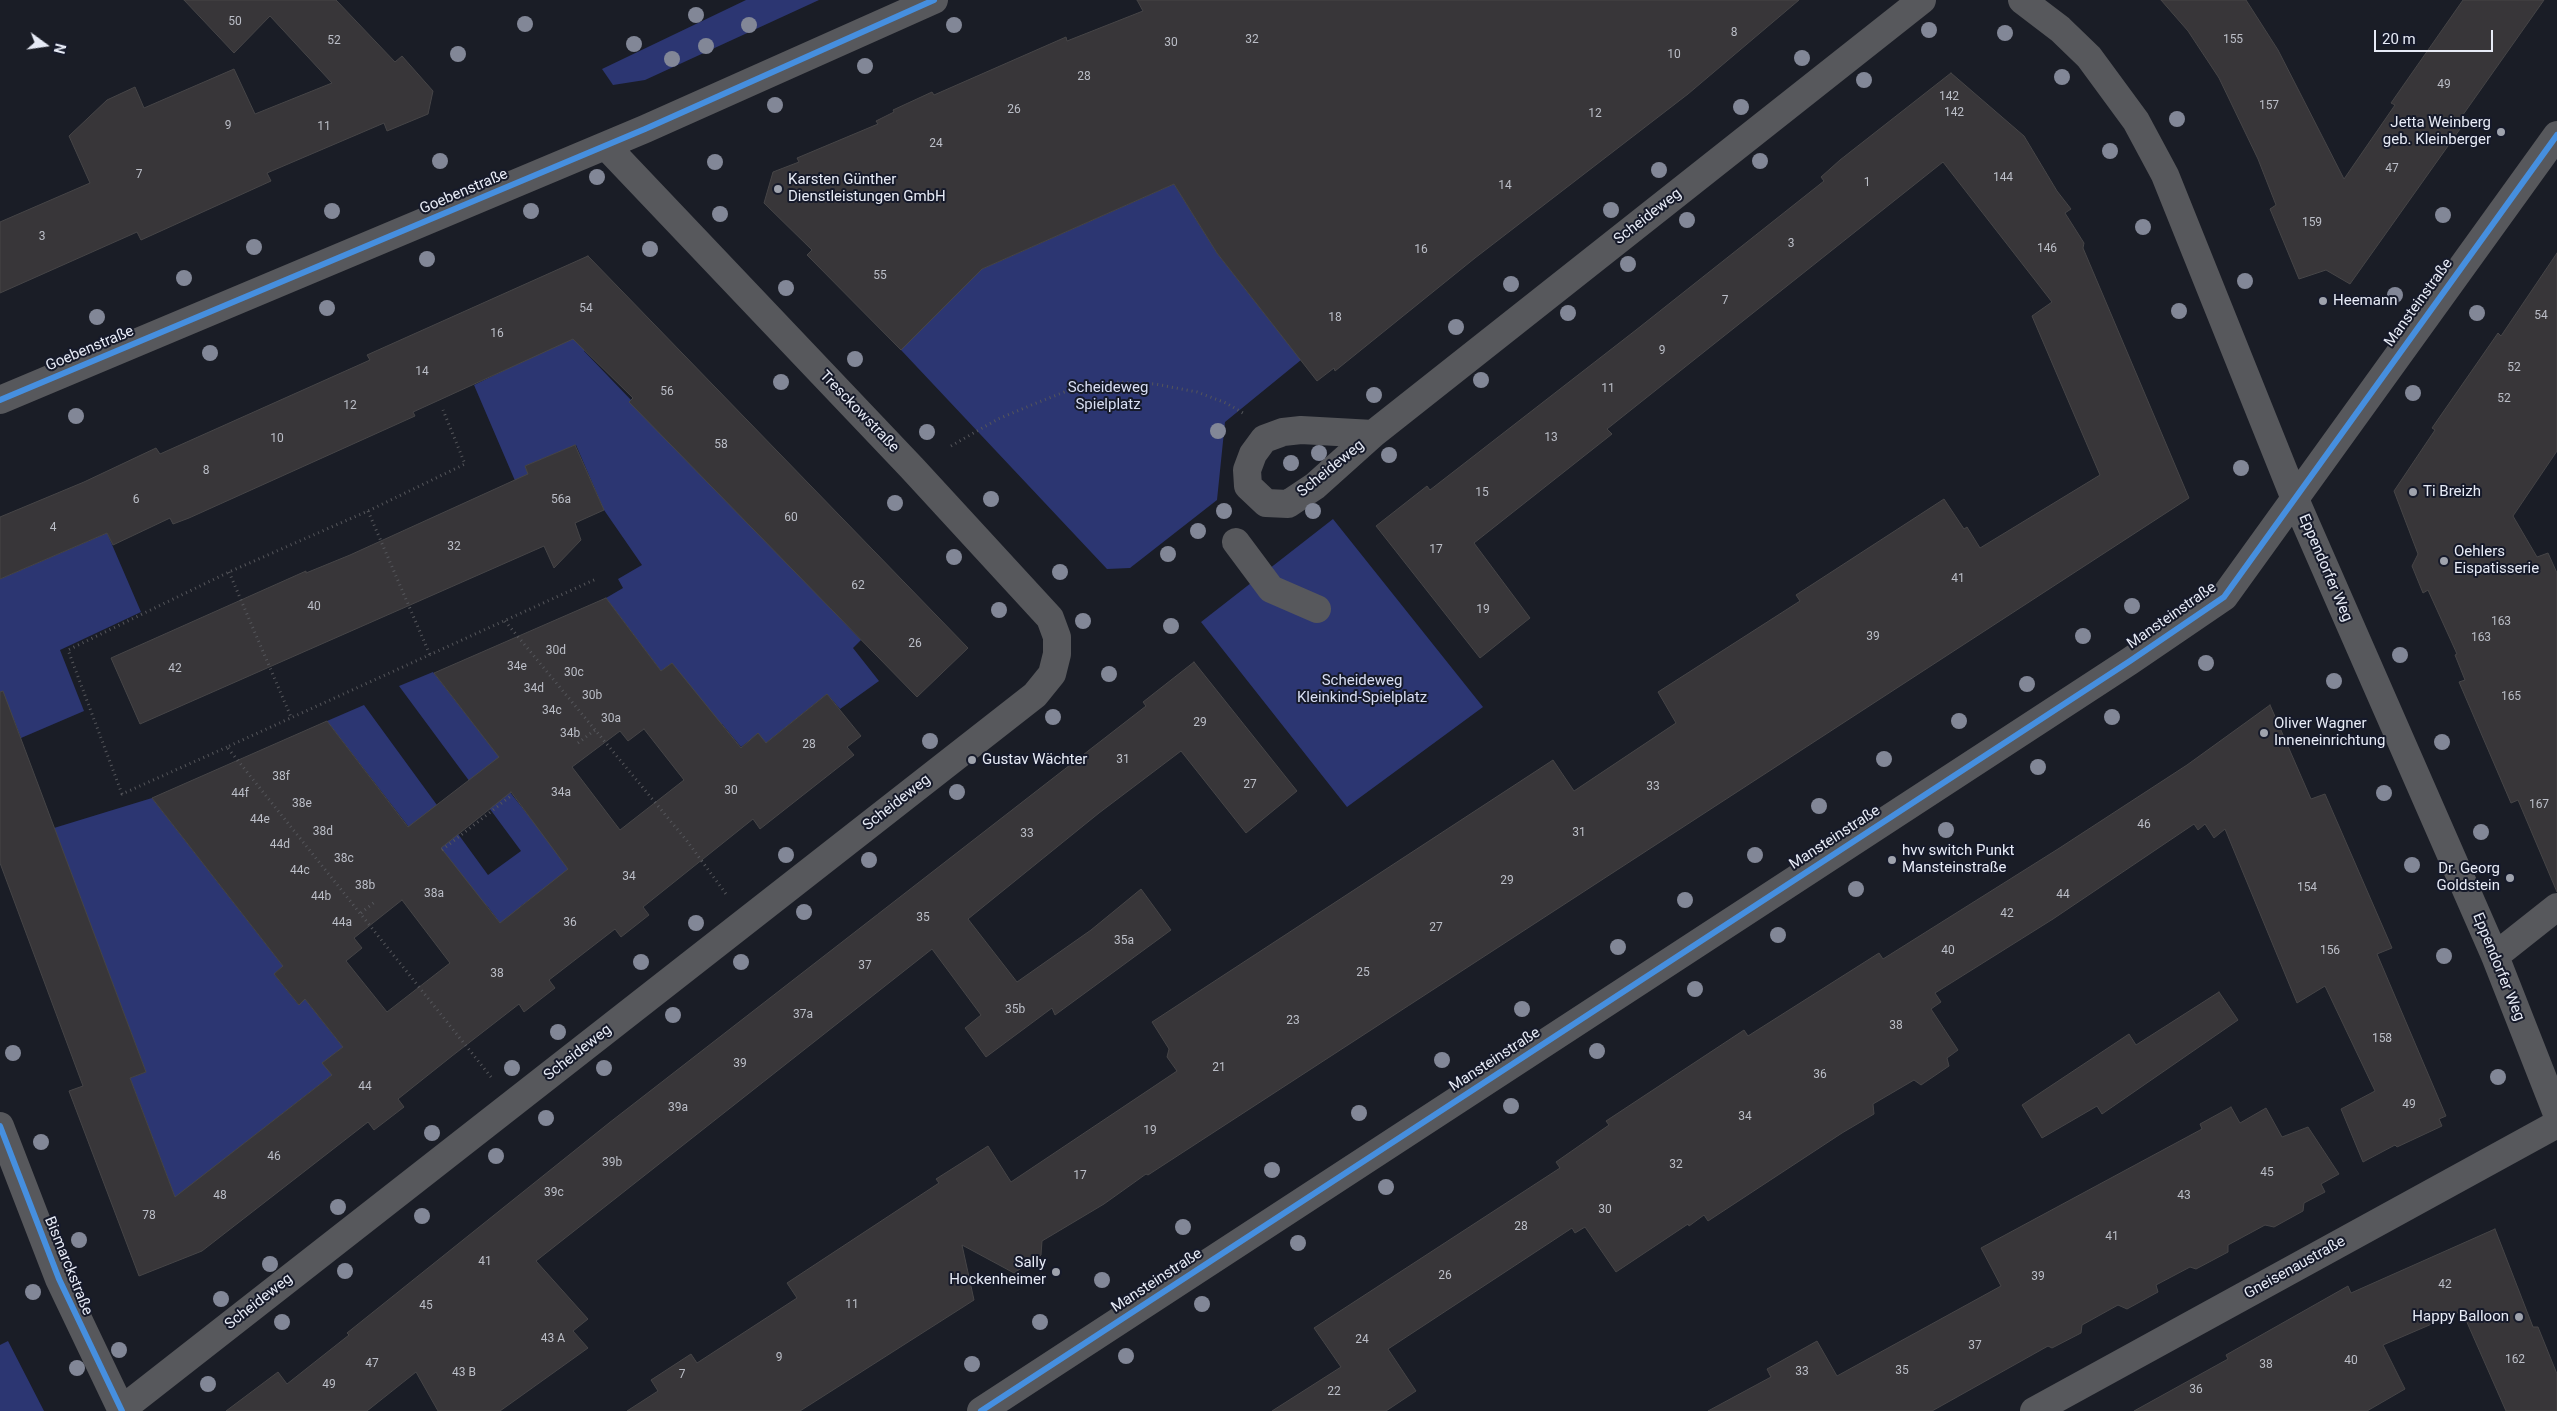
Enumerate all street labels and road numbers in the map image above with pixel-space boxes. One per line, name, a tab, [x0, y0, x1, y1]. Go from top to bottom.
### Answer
street label: Goebenstraße	[417, 165, 511, 219]
street label: Scheideweg	[1611, 185, 1685, 249]
street label: Mansteinstraße	[2381, 255, 2457, 351]
street label: Goebenstraße	[43, 322, 137, 376]
street label: Tresckowstraße	[815, 367, 903, 457]
street label: Scheideweg	[1294, 437, 1368, 501]
street label: Eppendorfer Weg	[2294, 512, 2356, 624]
street label: Mansteinstraße	[2124, 579, 2220, 653]
street label: Scheideweg	[860, 771, 934, 835]
street label: Mansteinstraße	[1786, 802, 1884, 874]
street label: Eppendorfer Weg	[2468, 910, 2528, 1024]
street label: Scheideweg	[541, 1021, 615, 1085]
street label: Mansteinstraße	[1446, 1024, 1544, 1096]
street label: Bismarckstraße	[40, 1214, 96, 1318]
street label: Gneisenaustraße	[2241, 1233, 2349, 1303]
street label: Mansteinstraße	[1108, 1245, 1206, 1317]
street label: Scheideweg	[222, 1270, 296, 1334]

